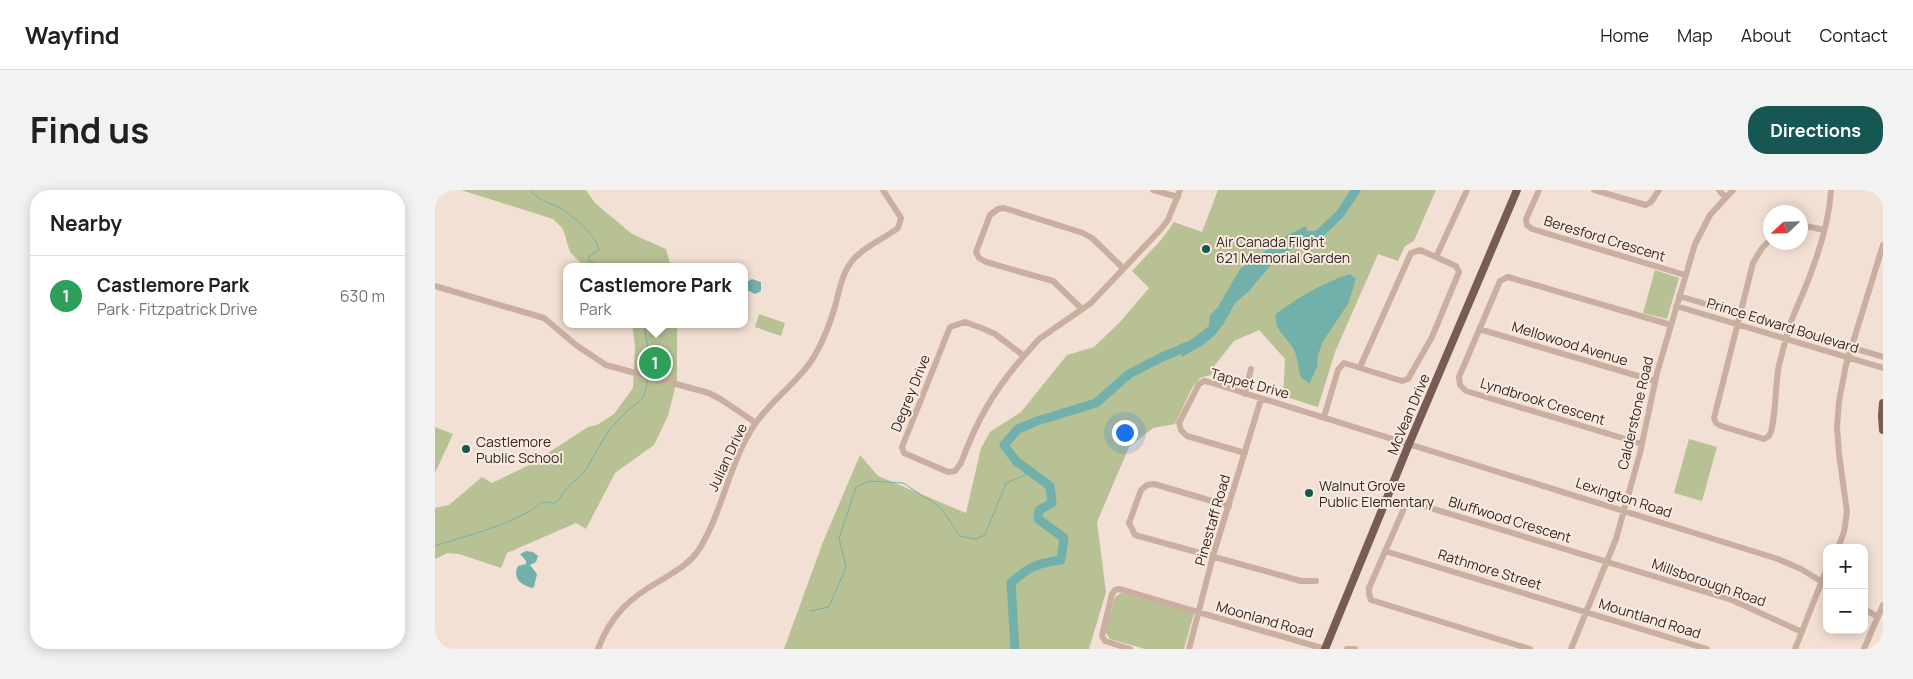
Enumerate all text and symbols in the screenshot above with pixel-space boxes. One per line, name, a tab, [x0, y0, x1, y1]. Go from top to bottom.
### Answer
text: Wayfind	[25, 18, 120, 51]
text: Home	[1600, 23, 1649, 47]
text: Map	[1677, 23, 1713, 47]
text: About	[1741, 23, 1791, 47]
text: Contact	[1819, 23, 1888, 47]
text: Find us	[30, 106, 149, 154]
button: Directions	[1748, 106, 1883, 154]
north arrow	[1763, 205, 1808, 250]
text: Nearby	[50, 209, 122, 237]
street label: Beresford Crescent	[1542, 210, 1668, 266]
place label: Air Canada Flight 621 Memorial Garden	[1216, 232, 1350, 267]
marker: Air Canada Flight 621 Memorial Garden	[1200, 243, 1212, 255]
popup	[563, 263, 748, 328]
text: Castlemore Park	[97, 272, 249, 298]
text: Castlemore Park	[580, 272, 731, 298]
text: 1	[62, 285, 70, 307]
text: 630 m	[340, 285, 385, 307]
street label: Prince Edward Boulevard	[1705, 293, 1861, 357]
text: Park · Fitzpatrick Drive	[97, 298, 257, 320]
text: Park	[580, 298, 611, 320]
street label: Mellowood Avenue	[1510, 316, 1630, 370]
pin: 1	[639, 344, 671, 382]
street label: Degrey Drive	[886, 352, 934, 434]
street label: Calderstone Road	[1613, 354, 1657, 472]
street label: Tappet Drive	[1208, 363, 1292, 403]
street label: McVean Drive	[1382, 371, 1434, 457]
street label: Lyndbrook Crescent	[1478, 373, 1608, 429]
street label: Julian Drive	[703, 420, 751, 494]
your location	[1112, 420, 1138, 446]
place label: Castlemore Public School	[476, 432, 563, 467]
marker: Castlemore Public School	[460, 443, 472, 455]
street label: Pinestaff Road	[1190, 472, 1234, 568]
street label: Lexington Road	[1573, 472, 1675, 522]
place label: Walnut Grove Public Elementary	[1319, 476, 1435, 511]
marker: Walnut Grove Public Elementary	[1303, 487, 1315, 499]
street label: Bluffwood Crescent	[1446, 491, 1574, 547]
street label: Rathmore Street	[1436, 544, 1545, 594]
map controls	[1823, 544, 1868, 634]
button: +	[1823, 544, 1868, 589]
street label: Millsborough Road	[1649, 554, 1769, 610]
button: −	[1823, 589, 1868, 634]
street label: Mountland Road	[1597, 593, 1703, 643]
street label: Moonland Road	[1214, 596, 1316, 642]

